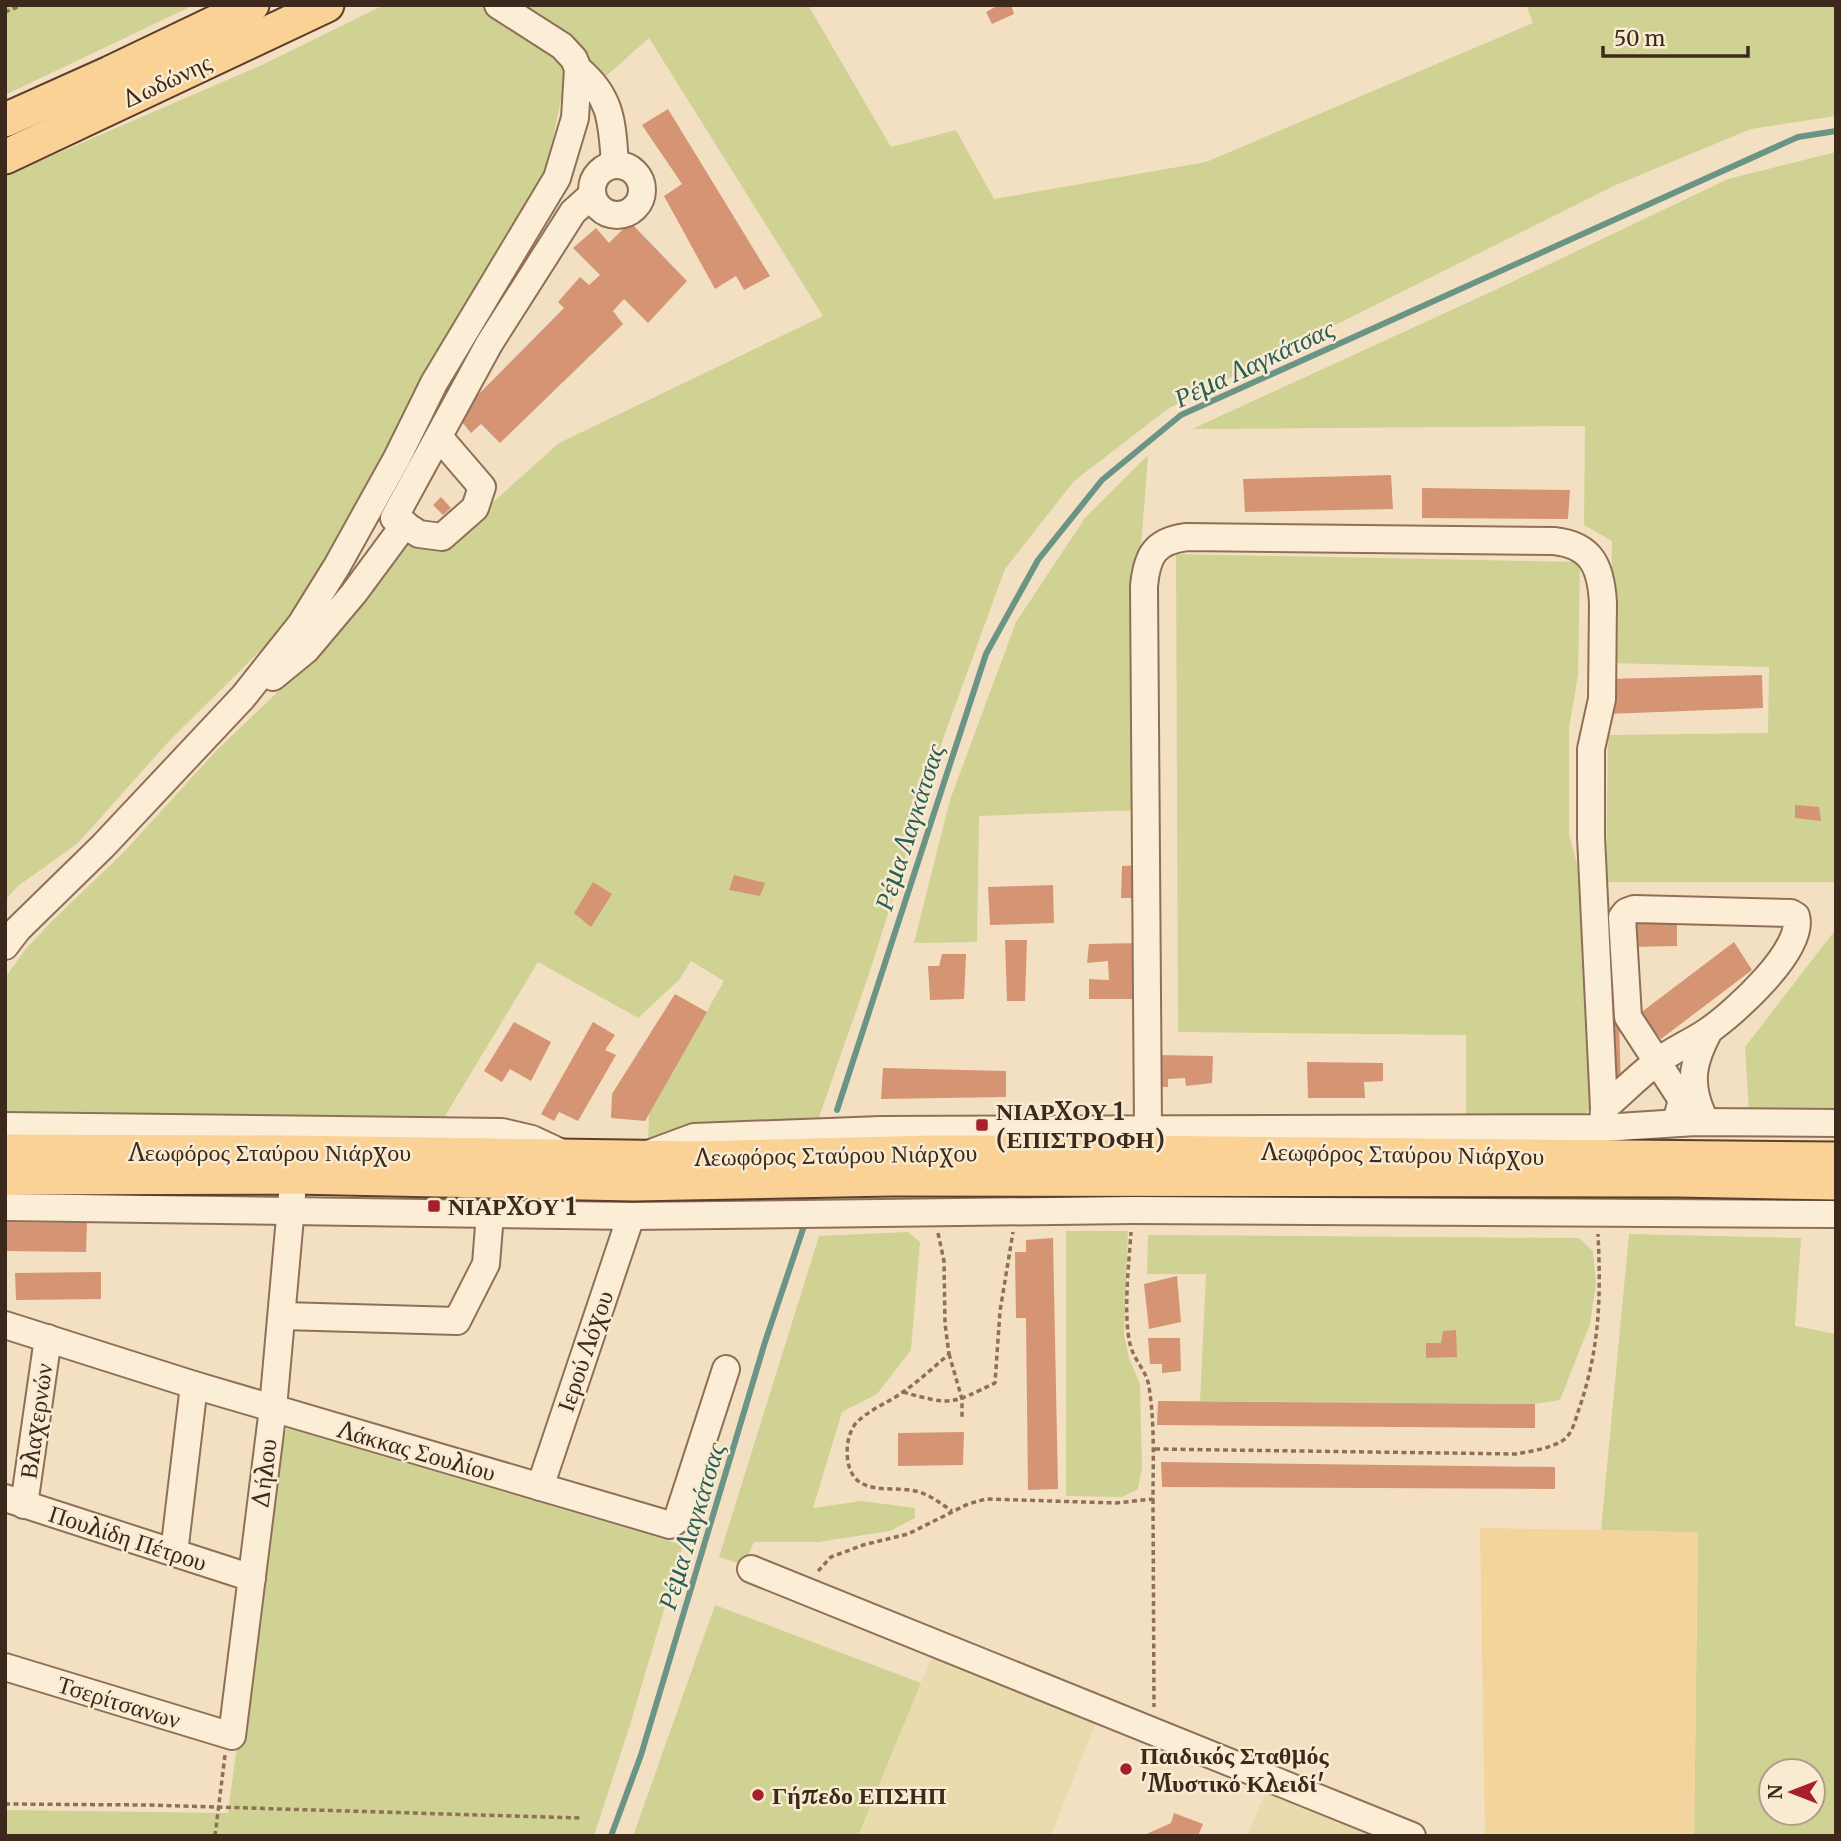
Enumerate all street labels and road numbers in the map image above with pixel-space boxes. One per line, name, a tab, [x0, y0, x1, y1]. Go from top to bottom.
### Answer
street label: Δωδώνης	[116, 46, 217, 115]
street label: Λεωφόρος Σταύρου Νιάρχου	[1261, 1136, 1544, 1172]
street label: Λεωφόρος Σταύρου Νιάρχου	[128, 1137, 411, 1168]
street label: Λεωφόρος Σταύρου Νιάρχου	[694, 1137, 977, 1173]
street label: Ιερού Λόχου	[550, 1287, 620, 1415]
street label: Βλαχερνών	[13, 1361, 59, 1481]
street label: Λάκκας Σουλίου	[334, 1413, 499, 1488]
street label: Δήλου	[244, 1437, 284, 1511]
street label: Πουλίδη Πέτρου	[45, 1498, 211, 1578]
street label: Τσερίτσανων	[54, 1669, 184, 1735]

